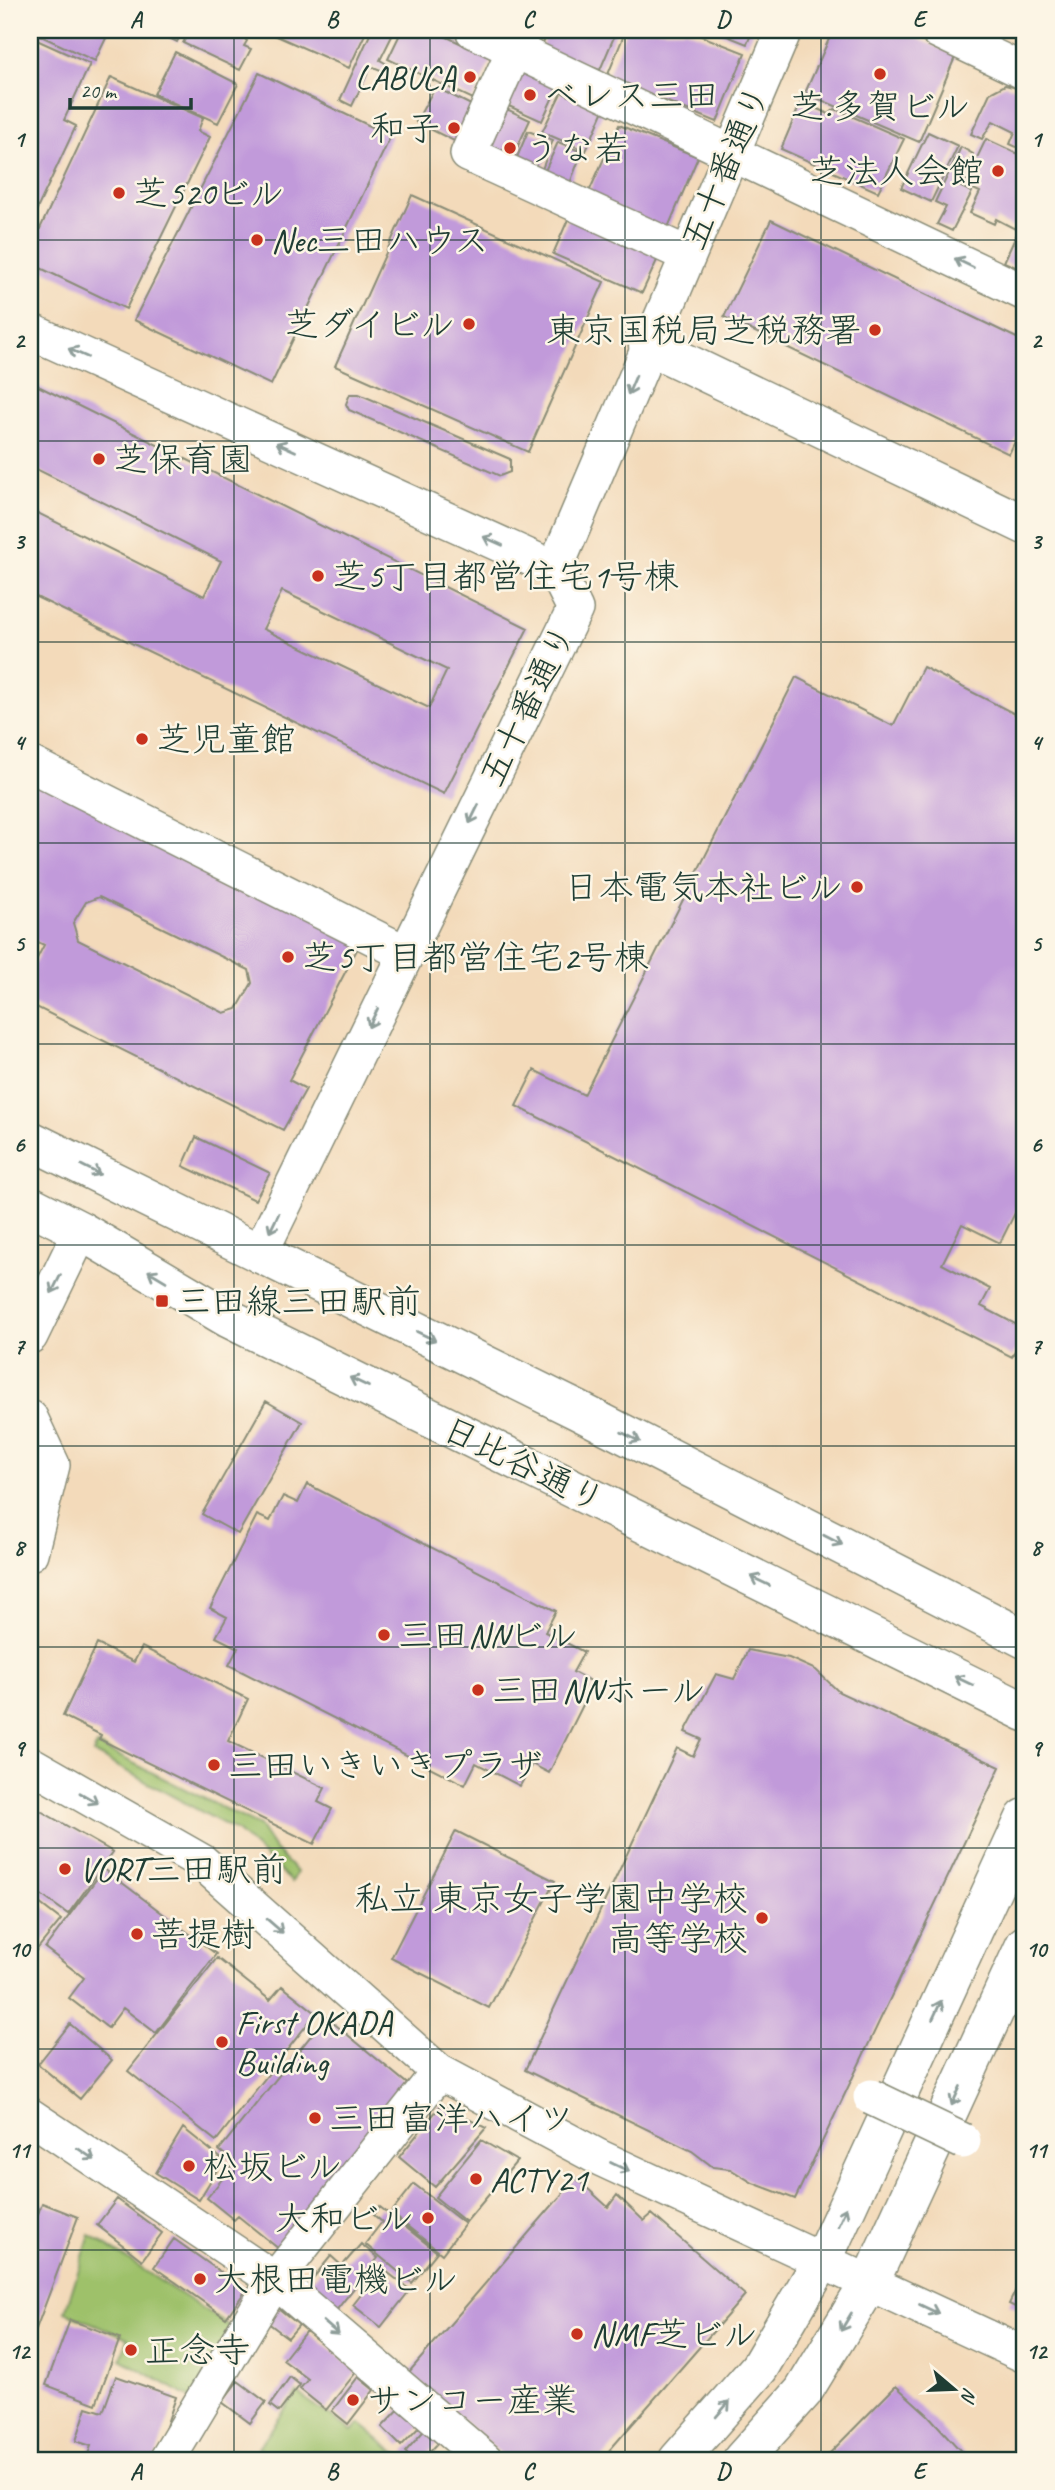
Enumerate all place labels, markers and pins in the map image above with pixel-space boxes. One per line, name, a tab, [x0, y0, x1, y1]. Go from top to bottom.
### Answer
place label: LABUCA	[355, 55, 457, 100]
marker: 芝.多賀ビル	[872, 66, 888, 82]
marker: LABUCA	[462, 69, 478, 85]
place label: ベレス三田	[544, 73, 719, 118]
place label: 芝.多賀ビル	[789, 84, 971, 129]
marker: ベレス三田	[522, 87, 538, 103]
place label: 和子	[370, 106, 440, 151]
marker: 和子	[446, 120, 462, 136]
place label: うな若	[524, 126, 629, 171]
marker: うな若	[502, 140, 518, 156]
place label: 芝法人会館	[809, 149, 984, 194]
marker: 芝法人会館	[990, 163, 1006, 179]
place label: 芝520ビル	[133, 171, 285, 216]
marker: 芝520ビル	[111, 185, 127, 201]
place label: Nec三田ハウス	[271, 218, 489, 263]
marker: Nec三田ハウス	[249, 232, 265, 248]
place label: 芝ダイビル	[284, 302, 455, 347]
place label: 東京国税局芝税務署	[546, 308, 861, 353]
marker: 芝ダイビル	[461, 316, 477, 332]
marker: 東京国税局芝税務署	[867, 322, 883, 338]
place label: 芝保育園	[113, 437, 253, 482]
marker: 芝保育園	[91, 451, 107, 467]
place label: 芝5丁目都営住宅1号棟	[332, 554, 679, 599]
marker: 芝5丁目都営住宅1号棟	[310, 568, 326, 584]
place label: 芝児童館	[156, 717, 296, 762]
marker: 芝児童館	[134, 731, 150, 747]
place label: 日本電気本社ビル	[564, 865, 843, 910]
marker: 日本電気本社ビル	[849, 879, 865, 895]
place label: 芝5丁目都営住宅2号棟	[302, 935, 649, 980]
marker: 芝5丁目都営住宅2号棟	[280, 949, 296, 965]
place label: 三田線三田駅前	[176, 1279, 421, 1324]
marker: 三田線三田駅前	[154, 1293, 170, 1309]
place label: 三田NNビル	[398, 1613, 578, 1658]
marker: 三田NNビル	[376, 1627, 392, 1643]
place label: 三田NNホール	[492, 1668, 706, 1713]
marker: 三田NNホール	[470, 1682, 486, 1698]
place label: 三田いきいきプラザ	[228, 1743, 543, 1788]
marker: 三田いきいきプラザ	[206, 1757, 222, 1773]
place label: VORT三田駅前	[79, 1847, 286, 1892]
marker: VORT三田駅前	[57, 1861, 73, 1877]
place label: 私立 東京女子学園中学校 高等学校	[355, 1876, 748, 1961]
marker: 私立 東京女子学園中学校 高等学校	[754, 1910, 770, 1926]
place label: 菩提樹	[151, 1912, 256, 1957]
marker: 菩提樹	[129, 1926, 145, 1942]
place label: First OKADA Building	[236, 2000, 394, 2085]
marker: First OKADA Building	[214, 2034, 230, 2050]
place label: 三田富洋ハイツ	[329, 2096, 574, 2141]
marker: 三田富洋ハイツ	[307, 2110, 323, 2126]
place label: 松坂ビル	[203, 2144, 342, 2189]
place label: ACTY21	[490, 2157, 590, 2202]
marker: 松坂ビル	[181, 2158, 197, 2174]
marker: ACTY21	[468, 2171, 484, 2187]
place label: 大和ビル	[275, 2196, 414, 2241]
marker: 大和ビル	[420, 2210, 436, 2226]
place label: 大根田電機ビル	[214, 2257, 458, 2302]
marker: 大根田電機ビル	[192, 2271, 208, 2287]
place label: NMF芝ビル	[591, 2312, 758, 2357]
marker: NMF芝ビル	[569, 2326, 585, 2342]
place label: 正念寺	[145, 2328, 250, 2373]
marker: 正念寺	[123, 2342, 139, 2358]
place label: サンコー産業	[367, 2378, 577, 2423]
marker: サンコー産業	[345, 2392, 361, 2408]

